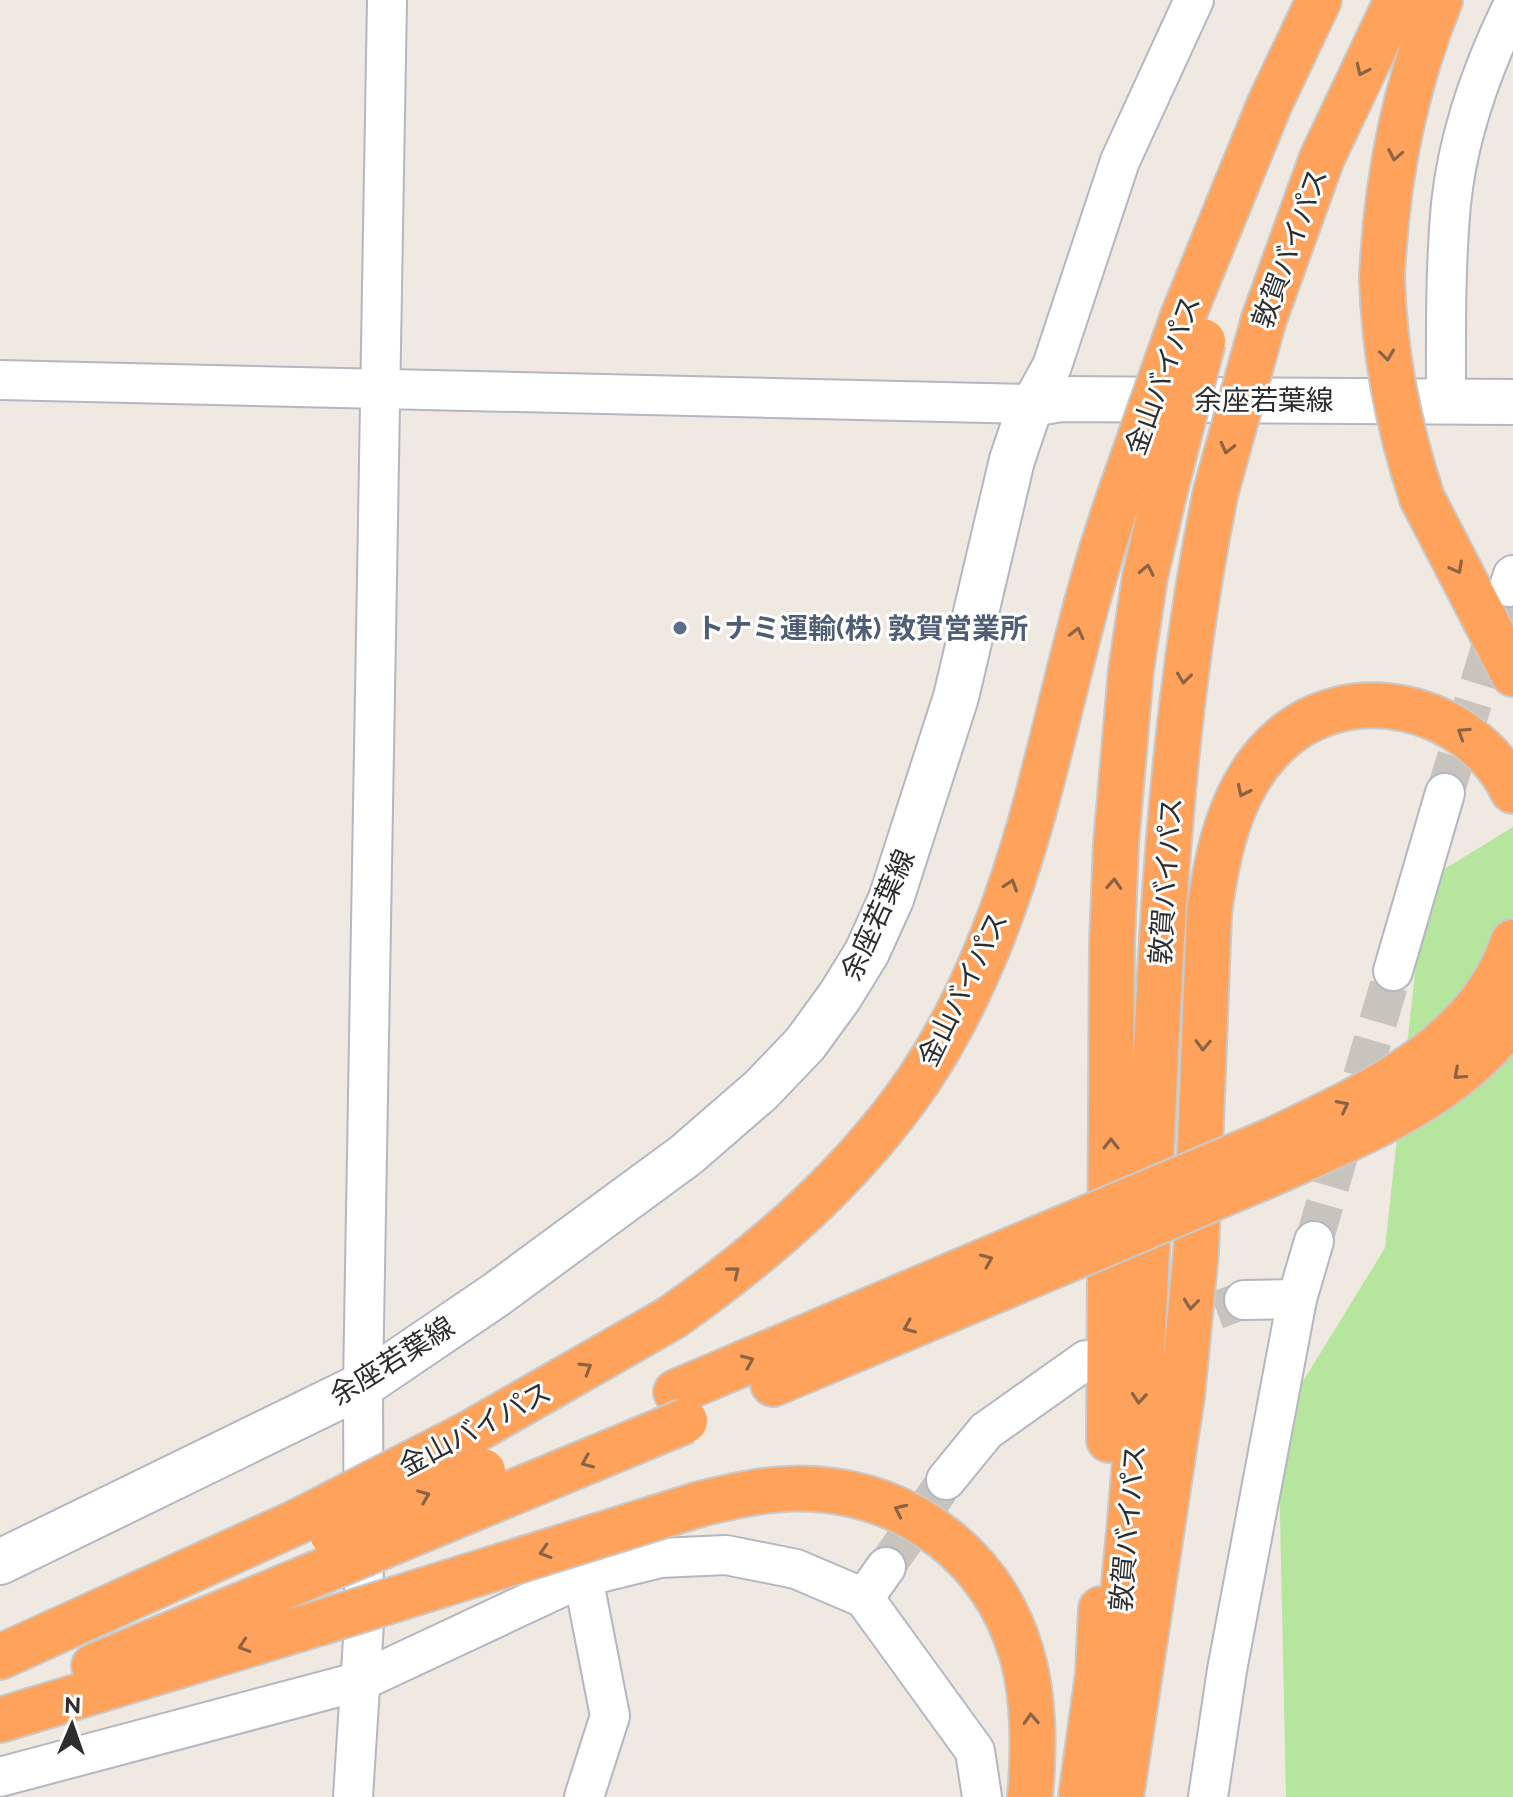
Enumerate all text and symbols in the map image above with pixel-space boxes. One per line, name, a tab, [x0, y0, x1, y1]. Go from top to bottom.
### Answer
one-way arrow	[1356, 62, 1372, 76]
one-way arrow	[1387, 149, 1404, 162]
street label: 敦賀バイパス	[1246, 164, 1334, 332]
street label: 金山バイパス	[1119, 291, 1207, 459]
one-way arrow	[1378, 349, 1395, 362]
street label: 余座若葉線	[1194, 384, 1334, 417]
one-way arrow	[1220, 441, 1236, 455]
one-way arrow	[1447, 559, 1462, 574]
one-way arrow	[1138, 563, 1155, 577]
place label: トナミ運輸(株) 敦賀営業所	[696, 612, 1028, 645]
marker: トナミ運輸(株) 敦賀営業所	[671, 619, 689, 637]
one-way arrow	[1067, 627, 1084, 641]
one-way arrow	[1175, 672, 1192, 685]
one-way arrow	[1457, 727, 1472, 742]
one-way arrow	[1237, 782, 1253, 797]
street label: 敦賀バイパス	[1144, 796, 1188, 966]
street label: 余座若葉線	[834, 844, 922, 986]
one-way arrow	[1106, 877, 1123, 890]
one-way arrow	[1002, 878, 1018, 892]
street label: 金山バイパス	[911, 907, 1015, 1071]
one-way arrow	[1195, 1039, 1212, 1052]
one-way arrow	[1454, 1064, 1469, 1079]
one-way arrow	[1334, 1100, 1349, 1115]
one-way arrow	[1102, 1137, 1120, 1150]
one-way arrow	[979, 1253, 993, 1269]
one-way arrow	[725, 1268, 740, 1282]
one-way arrow	[1182, 1298, 1199, 1311]
street label: 余座若葉線	[324, 1310, 460, 1412]
one-way arrow	[903, 1317, 917, 1333]
one-way arrow	[740, 1355, 754, 1371]
one-way arrow	[577, 1362, 592, 1378]
street label: 金山バイパス	[393, 1375, 557, 1483]
one-way arrow	[1131, 1392, 1148, 1405]
street label: 敦賀バイパス	[1104, 1443, 1152, 1613]
one-way arrow	[581, 1452, 595, 1468]
one-way arrow	[416, 1489, 431, 1505]
one-way arrow	[894, 1504, 909, 1520]
one-way arrow	[539, 1543, 553, 1559]
one-way arrow	[238, 1637, 252, 1653]
north arrow	[32, 1685, 112, 1765]
text: N	[64, 1692, 82, 1718]
one-way arrow	[1023, 1712, 1040, 1725]

